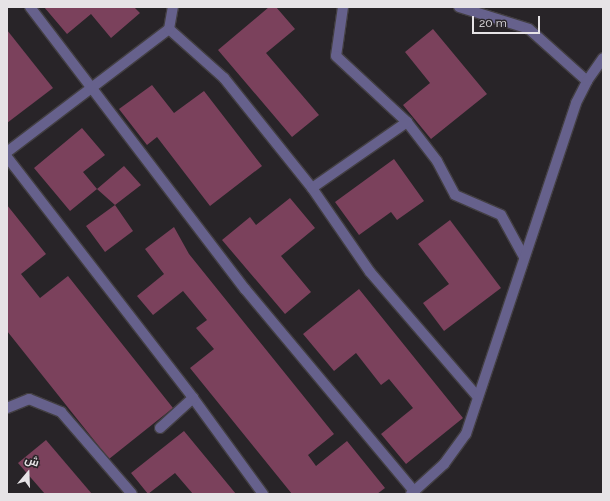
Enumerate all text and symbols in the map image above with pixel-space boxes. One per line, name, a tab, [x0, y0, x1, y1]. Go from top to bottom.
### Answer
scale bar	[474, 8, 542, 34]
text: 20 m	[479, 16, 507, 30]
north arrow	[8, 453, 48, 493]
text: ش	[23, 453, 41, 470]

